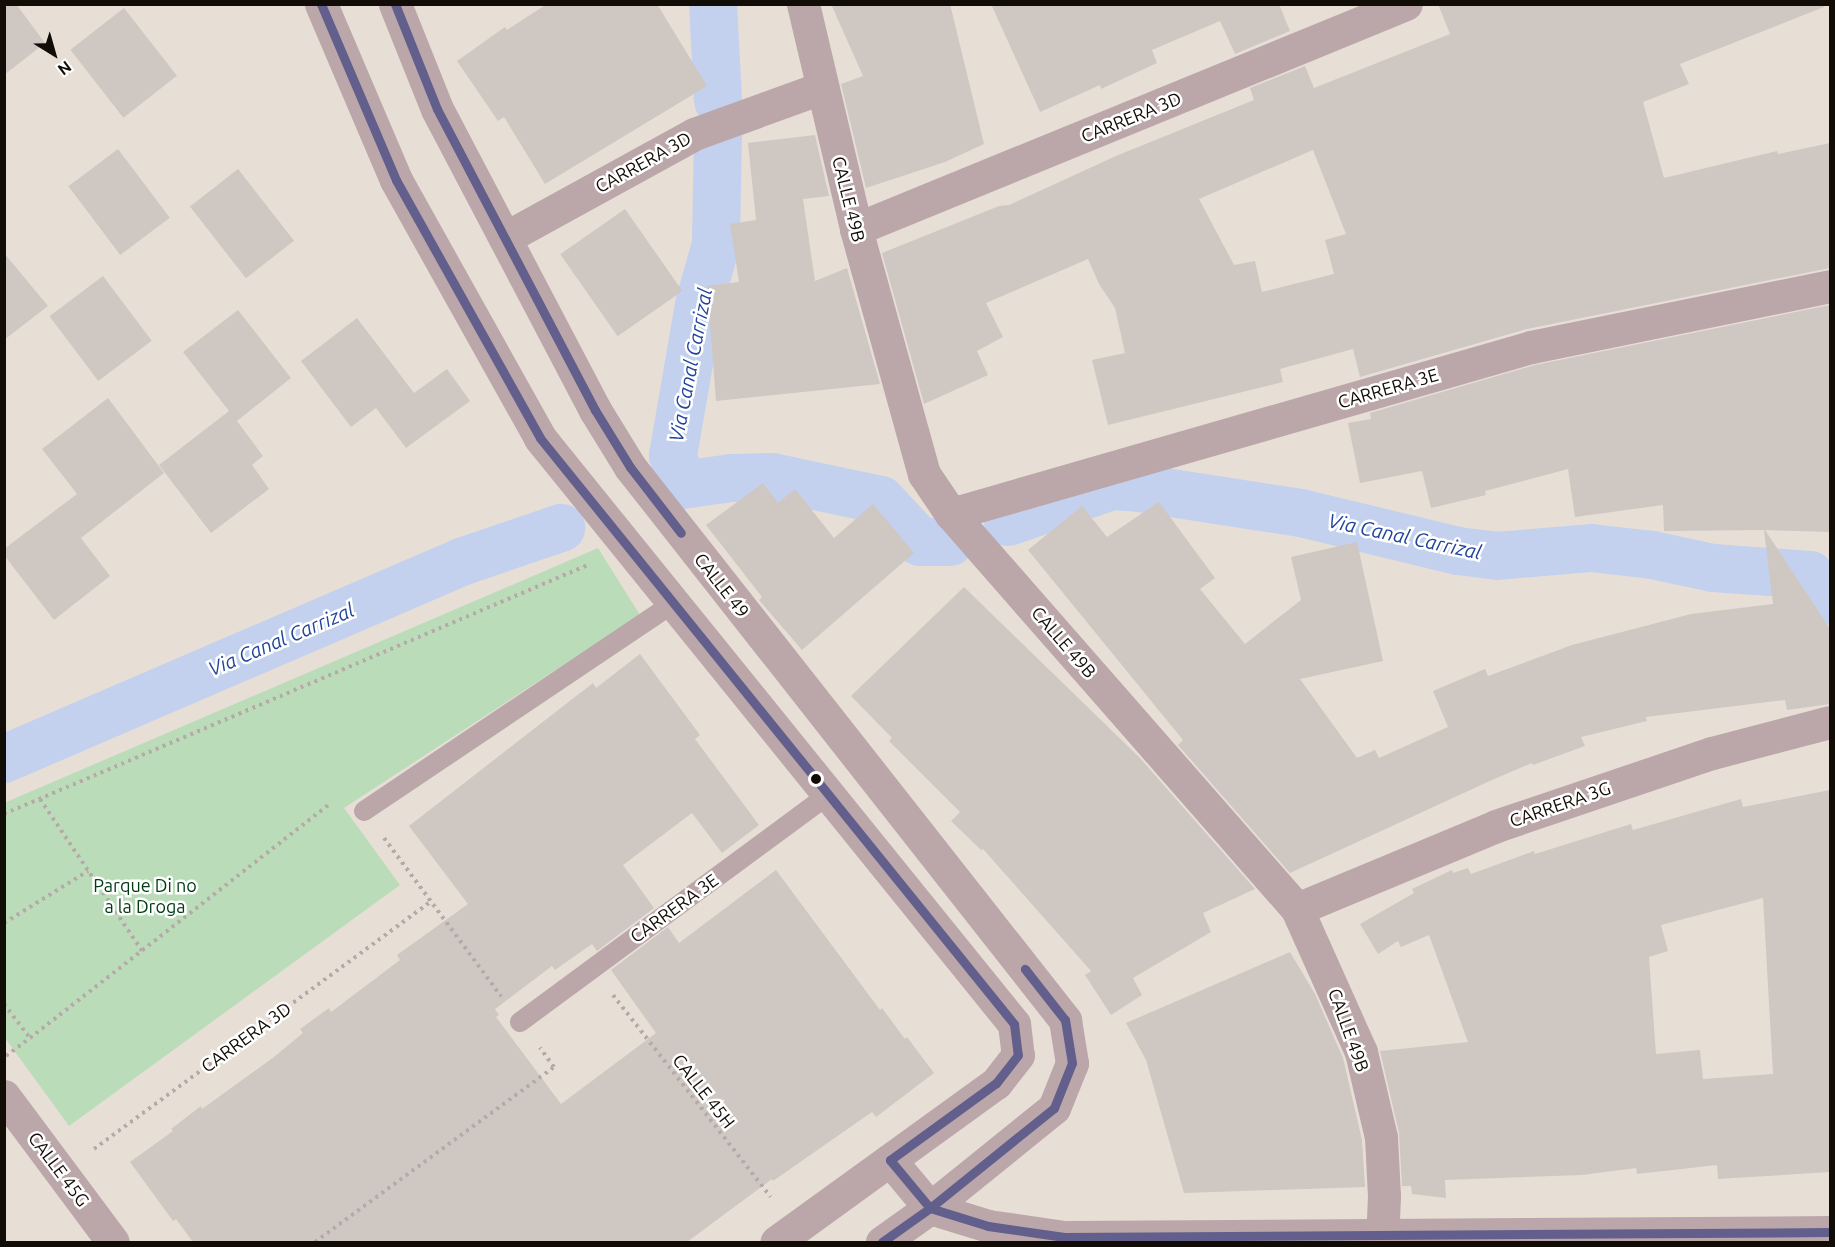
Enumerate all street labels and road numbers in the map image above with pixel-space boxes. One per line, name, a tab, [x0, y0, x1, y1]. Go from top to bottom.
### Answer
street label: CARRERA 3D	[1078, 87, 1184, 147]
street label: CARRERA 3D	[591, 127, 695, 197]
street label: CALLE 49B	[828, 154, 870, 244]
street label: CARRERA 3E	[1335, 363, 1441, 413]
street label: CALLE 49	[690, 548, 754, 622]
street label: CALLE 49B	[1027, 602, 1101, 682]
street label: CARRERA 3G	[1507, 777, 1613, 831]
street label: CARRERA 3E	[626, 869, 722, 947]
street label: CALLE 49B	[1324, 985, 1374, 1075]
street label: CARRERA 3D	[197, 997, 295, 1077]
street label: CALLE 45H	[668, 1049, 740, 1133]
street label: CALLE 45G	[24, 1127, 94, 1211]

